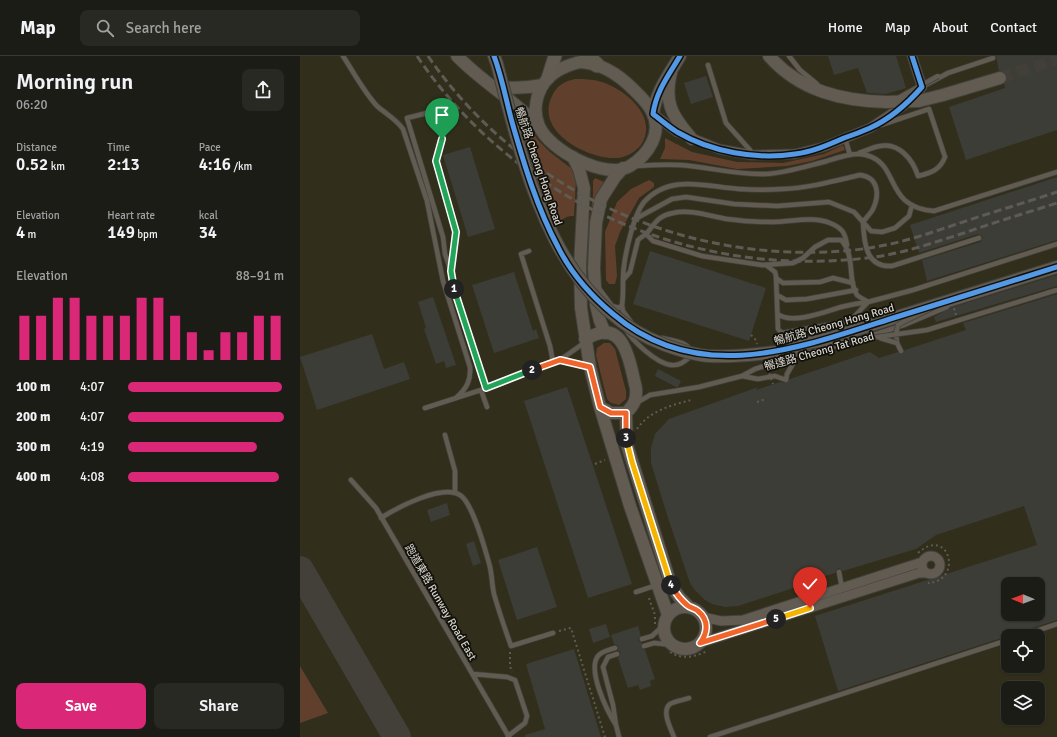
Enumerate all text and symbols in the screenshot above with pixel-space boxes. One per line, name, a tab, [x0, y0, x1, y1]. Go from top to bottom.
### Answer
search box	[80, 10, 360, 46]
text: Map	[20, 16, 56, 40]
icon: search	[94, 17, 116, 39]
text: Search here	[126, 19, 201, 37]
text: Home	[828, 19, 863, 36]
text: Map	[885, 19, 910, 36]
text: About	[932, 19, 968, 36]
text: Contact	[990, 19, 1037, 36]
text: Morning run	[16, 68, 133, 95]
button: share	[242, 69, 284, 111]
text: 06:20	[16, 97, 48, 113]
pin	[425, 98, 459, 139]
icon: arrive	[431, 104, 453, 126]
street label: 暢航路 Cheong Hong Road	[512, 105, 565, 227]
text: Distance	[16, 141, 57, 154]
text: Time	[107, 141, 130, 154]
text: Pace	[199, 141, 221, 154]
text: 0.52	[16, 154, 48, 175]
text: 2:13	[107, 154, 140, 175]
text: 4:16	[199, 154, 231, 175]
text: km	[48, 160, 65, 173]
text: /km	[231, 160, 252, 173]
text: Elevation	[16, 209, 60, 222]
text: Heart rate	[107, 209, 155, 222]
text: kcal	[199, 209, 218, 222]
text: 4	[16, 222, 25, 243]
text: 149	[107, 222, 135, 243]
text: 34	[199, 222, 217, 243]
text: m	[25, 228, 36, 241]
text: bpm	[135, 228, 158, 241]
text: Elevation	[16, 268, 68, 284]
text: 88–91 m	[236, 268, 284, 284]
pin: 1	[444, 279, 464, 299]
text: 1	[451, 282, 457, 295]
street label: 暢航路 Cheong Hong Road	[773, 301, 896, 348]
street label: 暢達路 Cheong Tat Road	[763, 330, 876, 373]
pin: 2	[522, 360, 542, 380]
text: 2	[529, 363, 535, 376]
text: 100 m	[16, 379, 50, 395]
text: 4:07	[80, 379, 105, 395]
text: 200 m	[16, 409, 50, 425]
text: 4:07	[80, 409, 105, 425]
pin: 3	[616, 428, 636, 448]
text: 3	[623, 431, 629, 444]
text: 300 m	[16, 439, 50, 455]
text: 4:19	[80, 439, 105, 455]
text: 400 m	[16, 469, 50, 485]
text: 4:08	[80, 469, 105, 485]
street label: 跑道東路 Runway Road East	[402, 542, 479, 663]
pin	[793, 567, 827, 608]
icon: check	[799, 573, 821, 595]
pin: 4	[661, 575, 681, 595]
north arrow	[1001, 577, 1045, 621]
map controls	[1001, 577, 1045, 725]
text: 4	[668, 578, 674, 591]
pin: 5	[766, 609, 786, 629]
text: 5	[773, 612, 779, 625]
button: locate	[1001, 629, 1045, 673]
button: layers	[1001, 681, 1045, 725]
button: Save	[16, 683, 146, 729]
button: Share	[154, 683, 284, 729]

